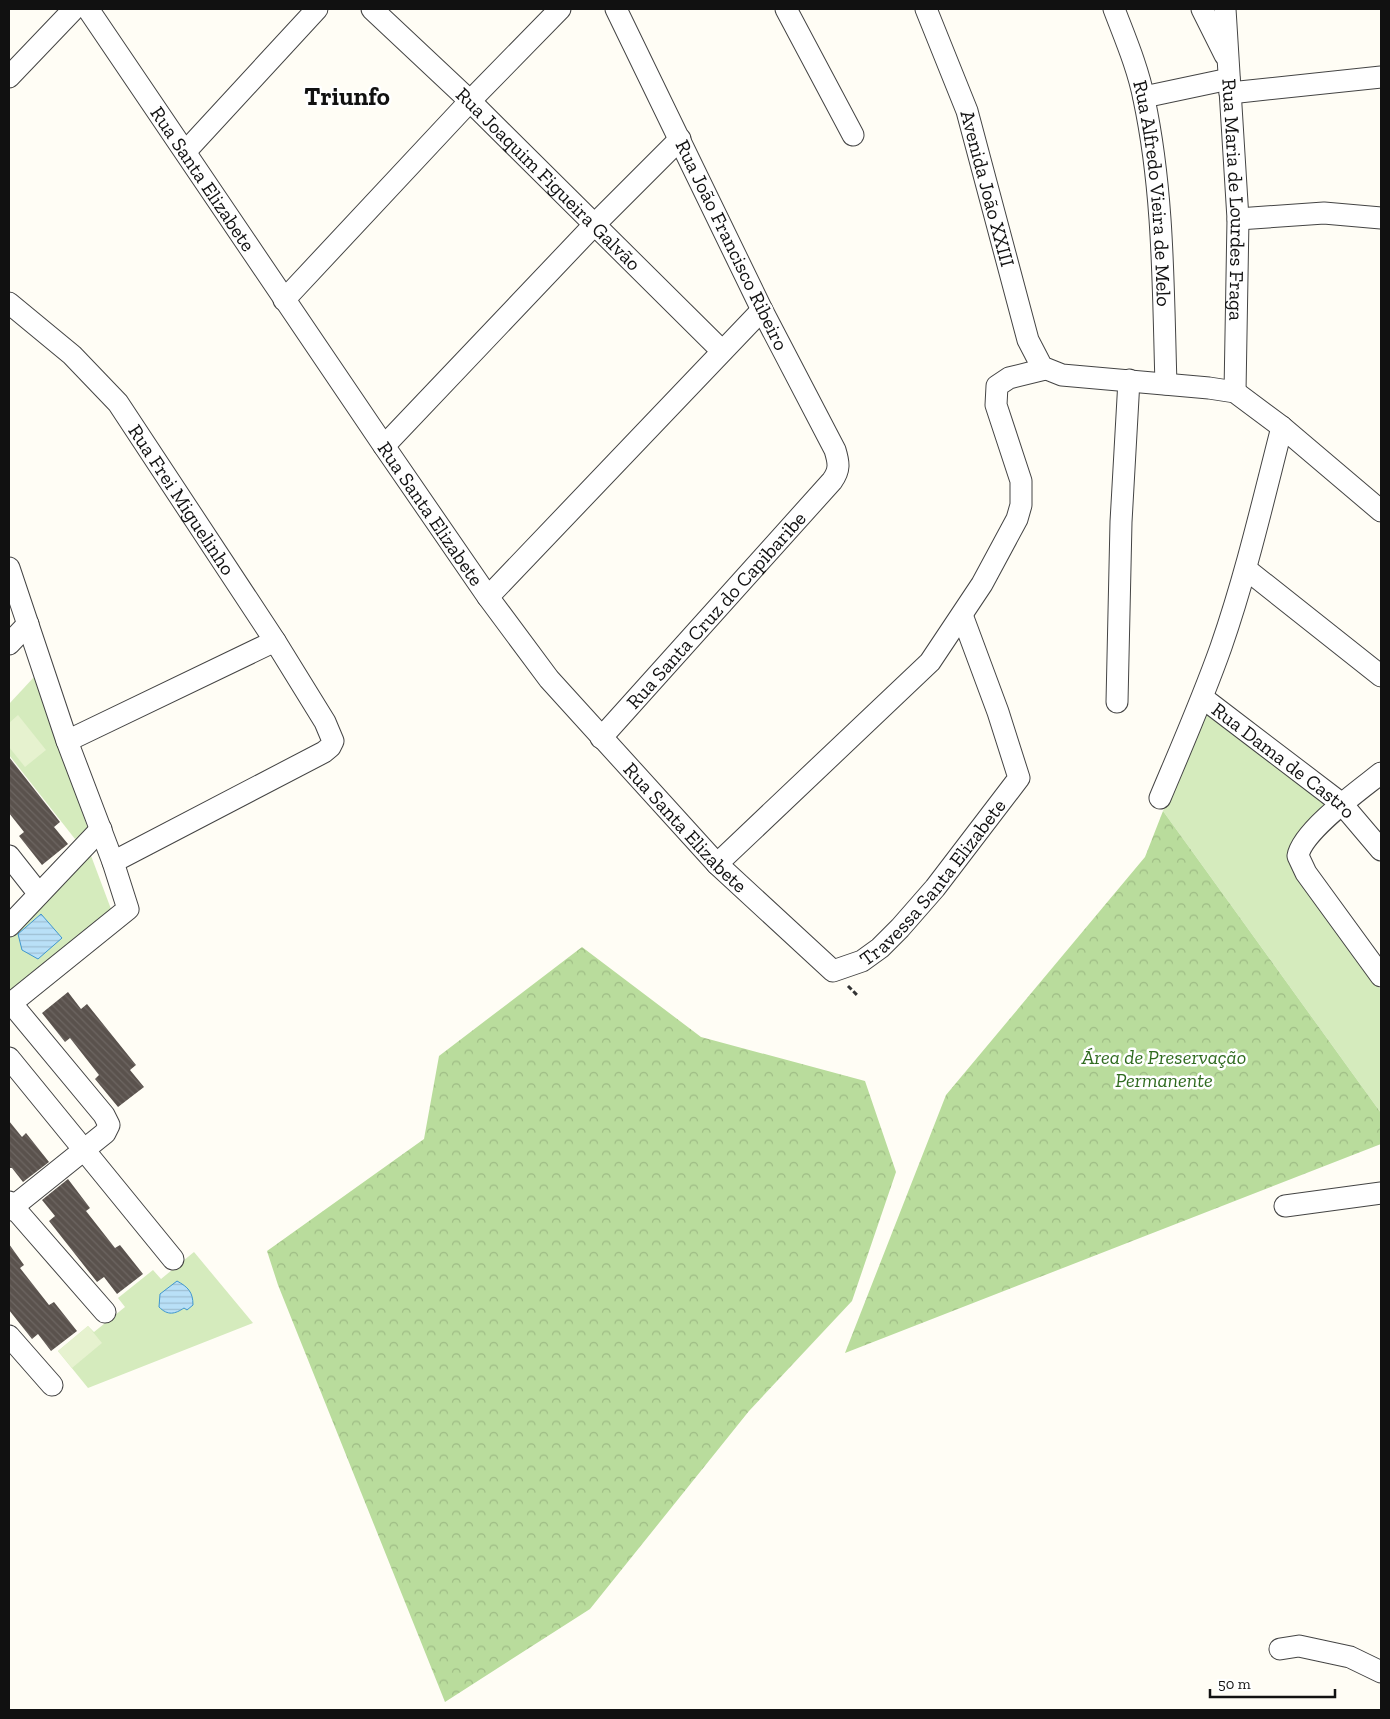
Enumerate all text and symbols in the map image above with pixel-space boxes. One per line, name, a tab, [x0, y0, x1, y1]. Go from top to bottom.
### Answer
street label: Rua Alfredo Vieira de Melo	[1128, 78, 1176, 307]
street label: Rua Maria de Lourdes Fraga	[1217, 78, 1250, 321]
district label: Triunfo	[304, 81, 390, 111]
street label: Rua Joaquim Figueira Galvão	[451, 82, 646, 276]
street label: Rua Santa Elizabete	[145, 102, 261, 256]
street label: Avenida João XXIII	[955, 108, 1020, 269]
street label: Rua João Francisco Ribeiro	[671, 136, 793, 354]
street label: Rua Frei Miguelinho	[123, 420, 240, 580]
street label: Rua Santa Elizabete	[373, 437, 489, 590]
street label: Rua Santa Cruz do Capibaribe	[621, 506, 811, 714]
street label: Rua Dama de Castro	[1207, 697, 1361, 823]
street label: Rua Santa Elizabete	[619, 757, 752, 898]
street label: Travessa Santa Elizabete	[855, 794, 1011, 971]
park label: Área de Preservação Permanente	[1081, 1045, 1246, 1092]
scale bar	[1210, 1666, 1335, 1698]
text: 50 m	[1218, 1675, 1251, 1693]

